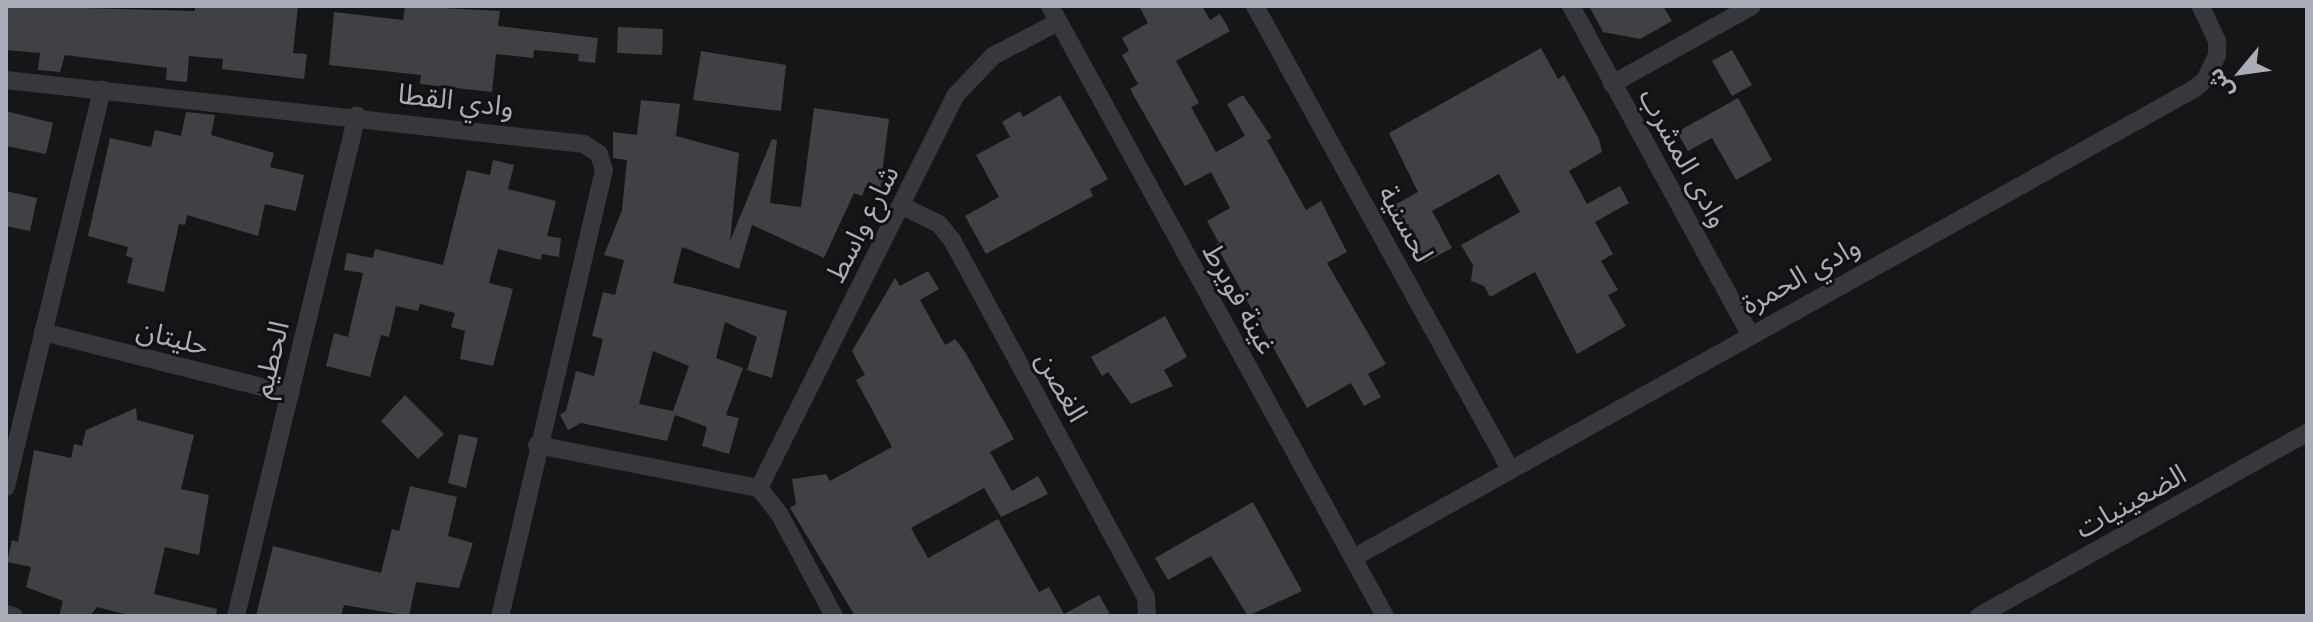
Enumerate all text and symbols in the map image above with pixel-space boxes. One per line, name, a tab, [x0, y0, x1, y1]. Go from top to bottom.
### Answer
north arrow	[2201, 32, 2281, 112]
text: ش	[2200, 64, 2239, 104]
street label: وادي القطا	[396, 75, 516, 123]
street label: وادى المشرب	[1633, 82, 1737, 232]
street label: شارع واسط	[817, 159, 905, 287]
street label: لحسنية	[1372, 179, 1442, 267]
street label: وادي الحمرة	[1735, 228, 1865, 320]
street label: غينة فويرط	[1197, 237, 1285, 359]
street label: حليتان	[133, 311, 213, 361]
street label: الحطيم	[243, 317, 295, 401]
street label: الغصن	[1030, 345, 1096, 427]
street label: الضعينيات	[2069, 456, 2191, 544]

